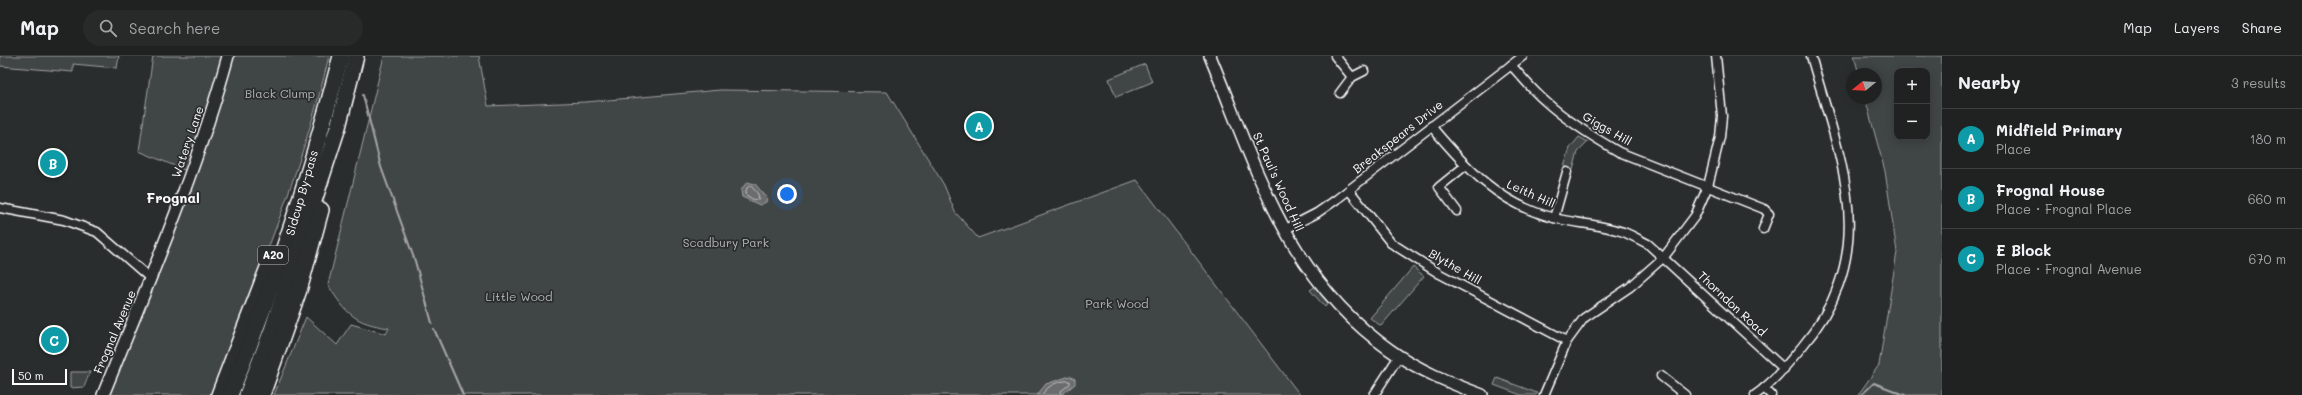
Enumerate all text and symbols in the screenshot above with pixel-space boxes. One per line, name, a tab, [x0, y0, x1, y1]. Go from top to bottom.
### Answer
search box	[83, 10, 363, 46]
text: Map	[20, 15, 59, 40]
icon: search	[97, 17, 119, 39]
text: Search here	[129, 18, 220, 38]
text: Map	[2123, 18, 2152, 37]
text: Layers	[2174, 18, 2220, 37]
text: Share	[2242, 18, 2282, 37]
north arrow	[1846, 68, 1882, 104]
map controls	[1894, 68, 1930, 140]
button: +	[1894, 68, 1930, 104]
text: Nearby	[1958, 71, 2020, 93]
text: 3 results	[2231, 74, 2286, 91]
park label: Black Clump	[245, 85, 315, 101]
street label: Breakspears Drive	[1349, 96, 1446, 176]
street label: Watery Lane	[167, 104, 207, 180]
button: −	[1894, 104, 1930, 140]
street label: Giggs Hill	[1580, 108, 1635, 149]
pin: A	[966, 111, 992, 141]
text: Midfield Primary	[1996, 120, 2122, 140]
street label: St Paul's Wood Hill	[1250, 129, 1308, 234]
text: A	[1966, 130, 1976, 147]
text: 180 m	[2250, 130, 2286, 147]
text: Place	[1996, 140, 2031, 157]
pin: B	[40, 148, 66, 178]
street label: Sidcup By-pass	[281, 148, 321, 237]
street label: Leith Hill	[1505, 175, 1558, 211]
text: Frognal House	[1996, 180, 2105, 200]
your location	[777, 184, 797, 204]
district label: Frognal	[146, 188, 200, 207]
text: B	[1967, 190, 1975, 207]
text: 660 m	[2248, 190, 2286, 207]
text: Place · Frognal Place	[1996, 200, 2132, 217]
park label: Scadbury Park	[683, 234, 769, 250]
text: E Block	[1996, 240, 2051, 260]
street label: Blythe Hill	[1426, 245, 1485, 288]
road number: A20	[258, 246, 288, 264]
text: C	[1966, 250, 1976, 267]
text: 670 m	[2248, 250, 2286, 267]
text: Place · Frognal Avenue	[1996, 260, 2142, 277]
street label: Thorndon Road	[1695, 267, 1771, 340]
street label: Frognal Avenue	[89, 287, 139, 376]
park label: Little Wood	[485, 288, 553, 304]
park label: Park Wood	[1085, 295, 1149, 311]
pin: C	[41, 325, 67, 355]
scale bar	[12, 367, 67, 386]
text: 50 m	[18, 368, 44, 383]

